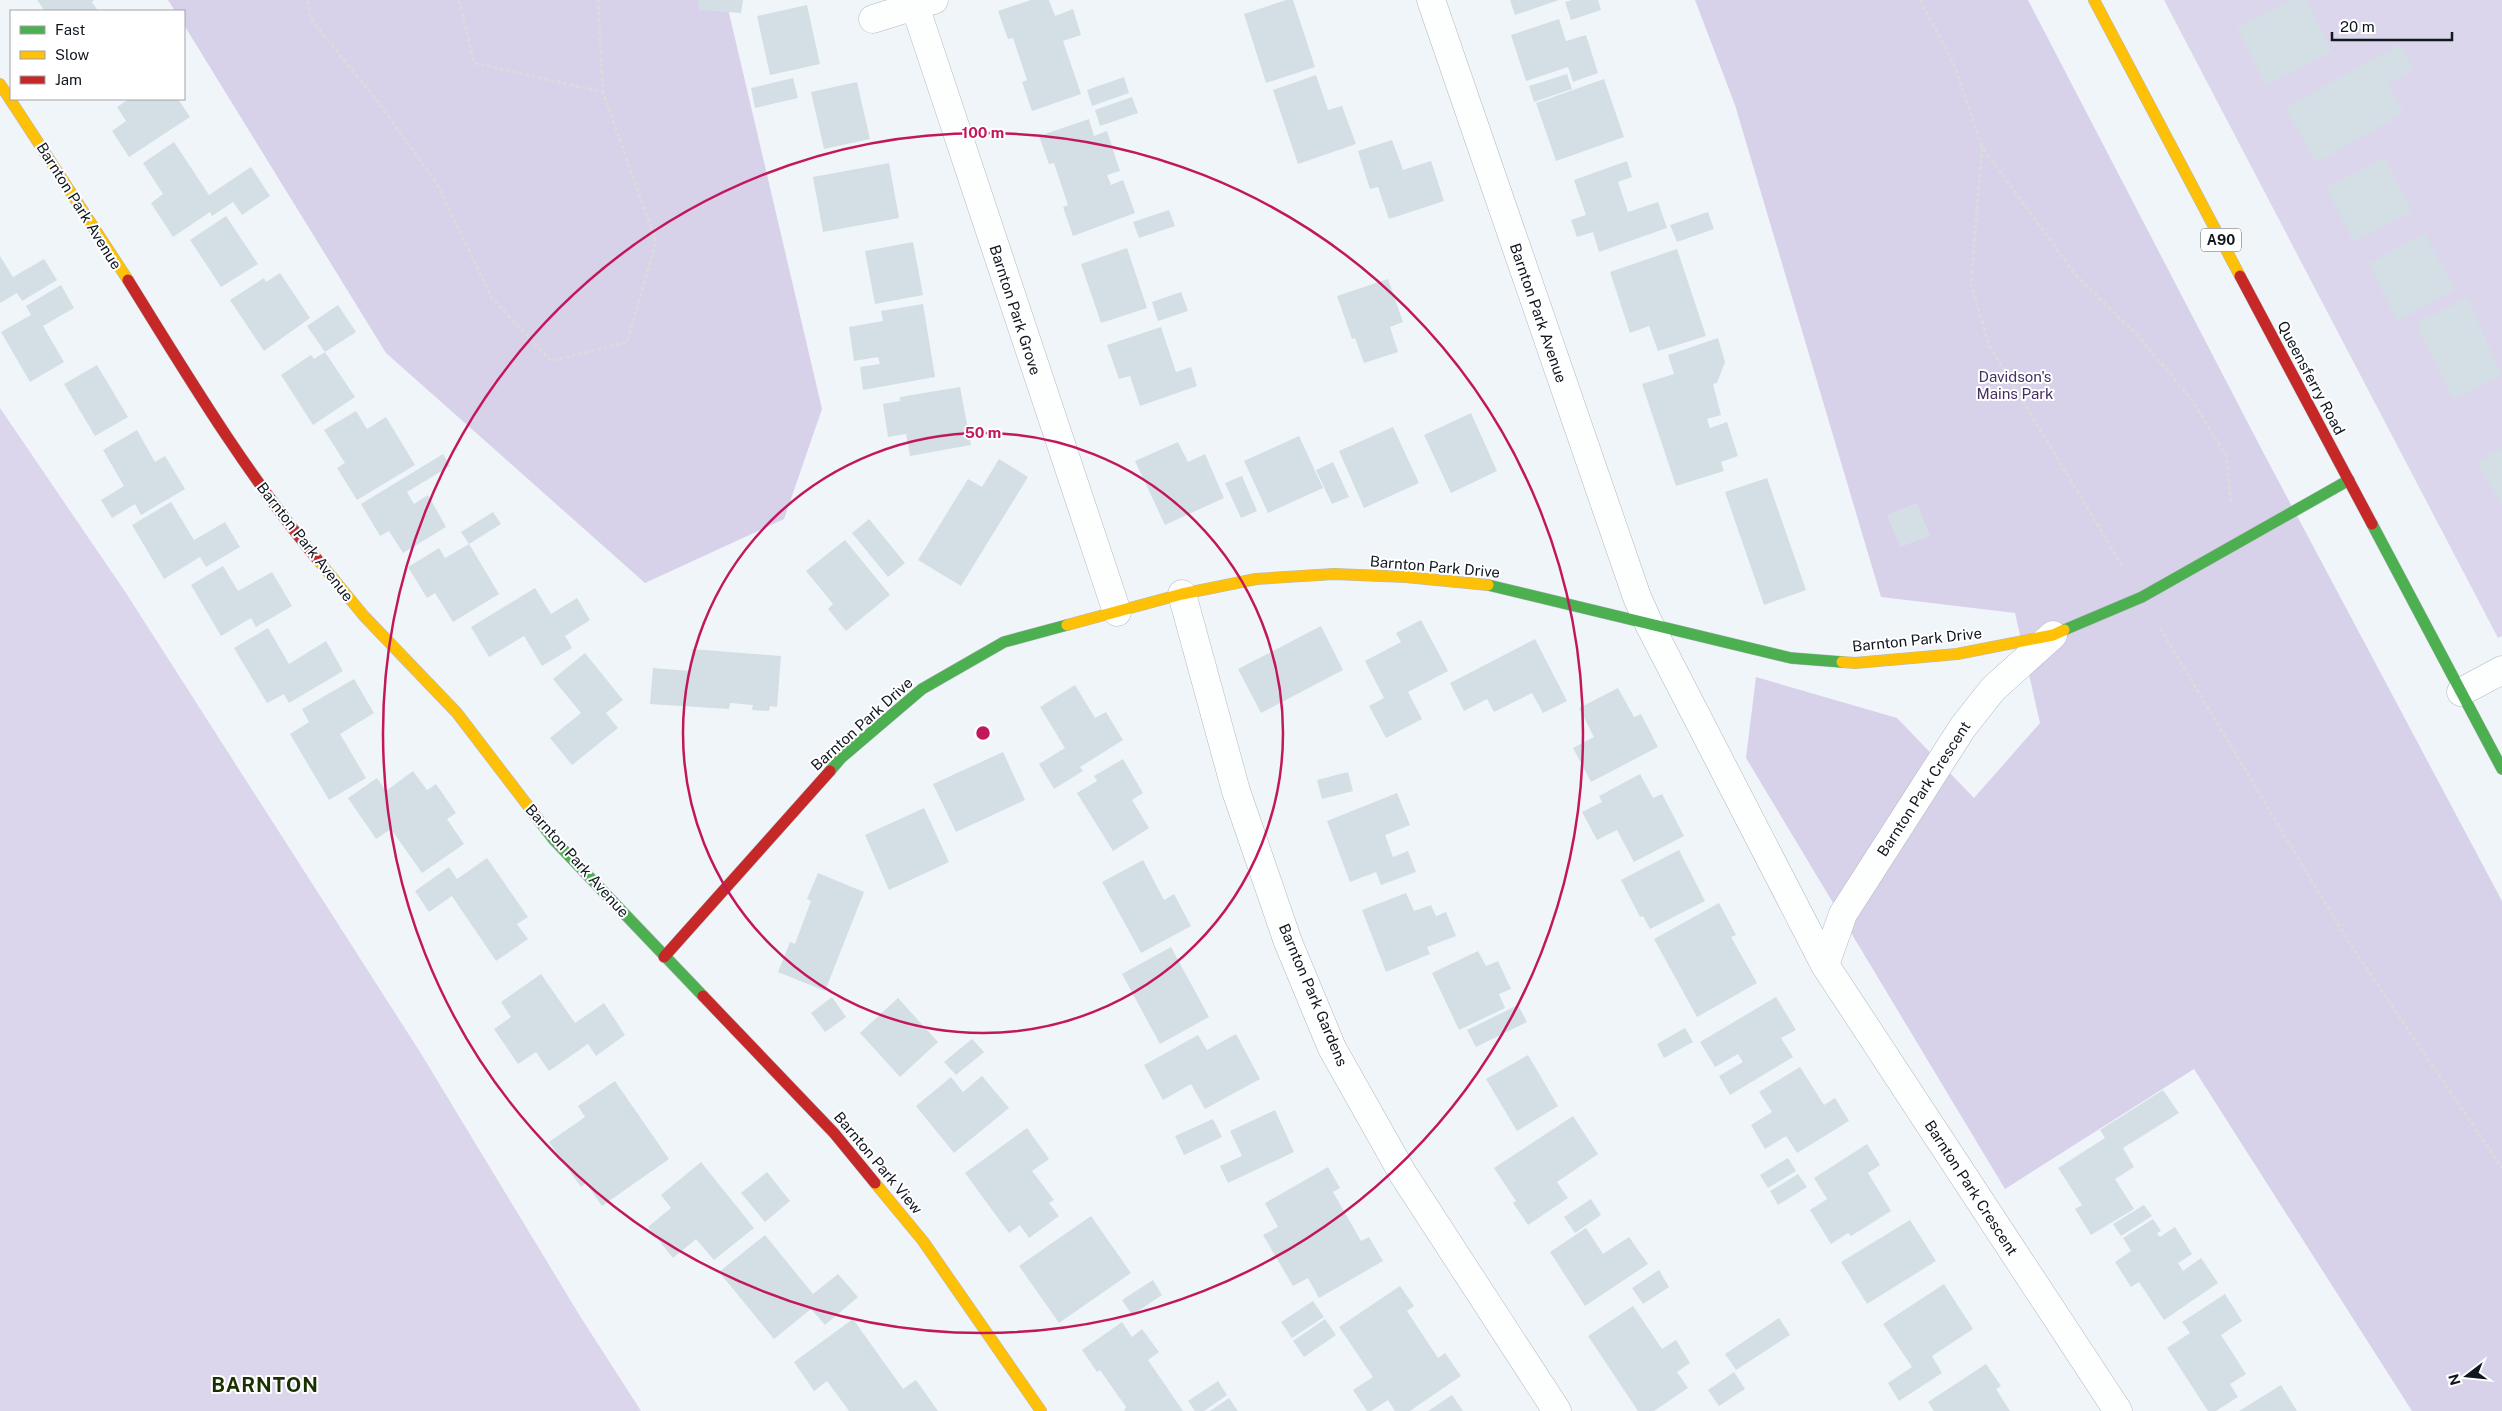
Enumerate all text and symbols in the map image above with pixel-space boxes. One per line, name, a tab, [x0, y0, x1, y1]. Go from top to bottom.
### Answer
legend	[10, 10, 185, 100]
scale bar	[2332, 10, 2452, 42]
text: 20 m	[2340, 18, 2375, 35]
text: Fast	[55, 21, 85, 38]
text: Slow	[55, 46, 90, 63]
text: Jam	[55, 71, 82, 88]
text: 100 m	[962, 124, 1004, 141]
street label: Barnton Park Avenue	[33, 139, 125, 272]
road number: A90	[2201, 228, 2241, 252]
street label: Barnton Park Avenue	[1507, 241, 1570, 385]
street label: Barnton Park Grove	[986, 243, 1045, 377]
street label: Queensferry Road	[2274, 318, 2349, 438]
park label: Davidson's Mains Park	[1976, 368, 2054, 402]
text: 50 m	[965, 424, 1001, 441]
street label: Barnton Park Avenue	[254, 479, 357, 604]
street label: Barnton Park Drive	[1369, 552, 1501, 581]
street label: Barnton Park Drive	[1851, 624, 1983, 655]
street label: Barnton Park Drive	[807, 674, 916, 774]
street label: Barnton Park Crescent	[1874, 718, 1974, 859]
centre of rings	[974, 724, 992, 742]
street label: Barnton Park Avenue	[522, 801, 633, 921]
street label: Barnton Park Gardens	[1276, 921, 1351, 1069]
street label: Barnton Park View	[831, 1108, 926, 1217]
street label: Barnton Park Crescent	[1921, 1117, 2022, 1259]
north arrow	[2442, 1351, 2492, 1401]
text: N	[2445, 1372, 2464, 1387]
district label: BARNTON	[211, 1373, 319, 1397]

